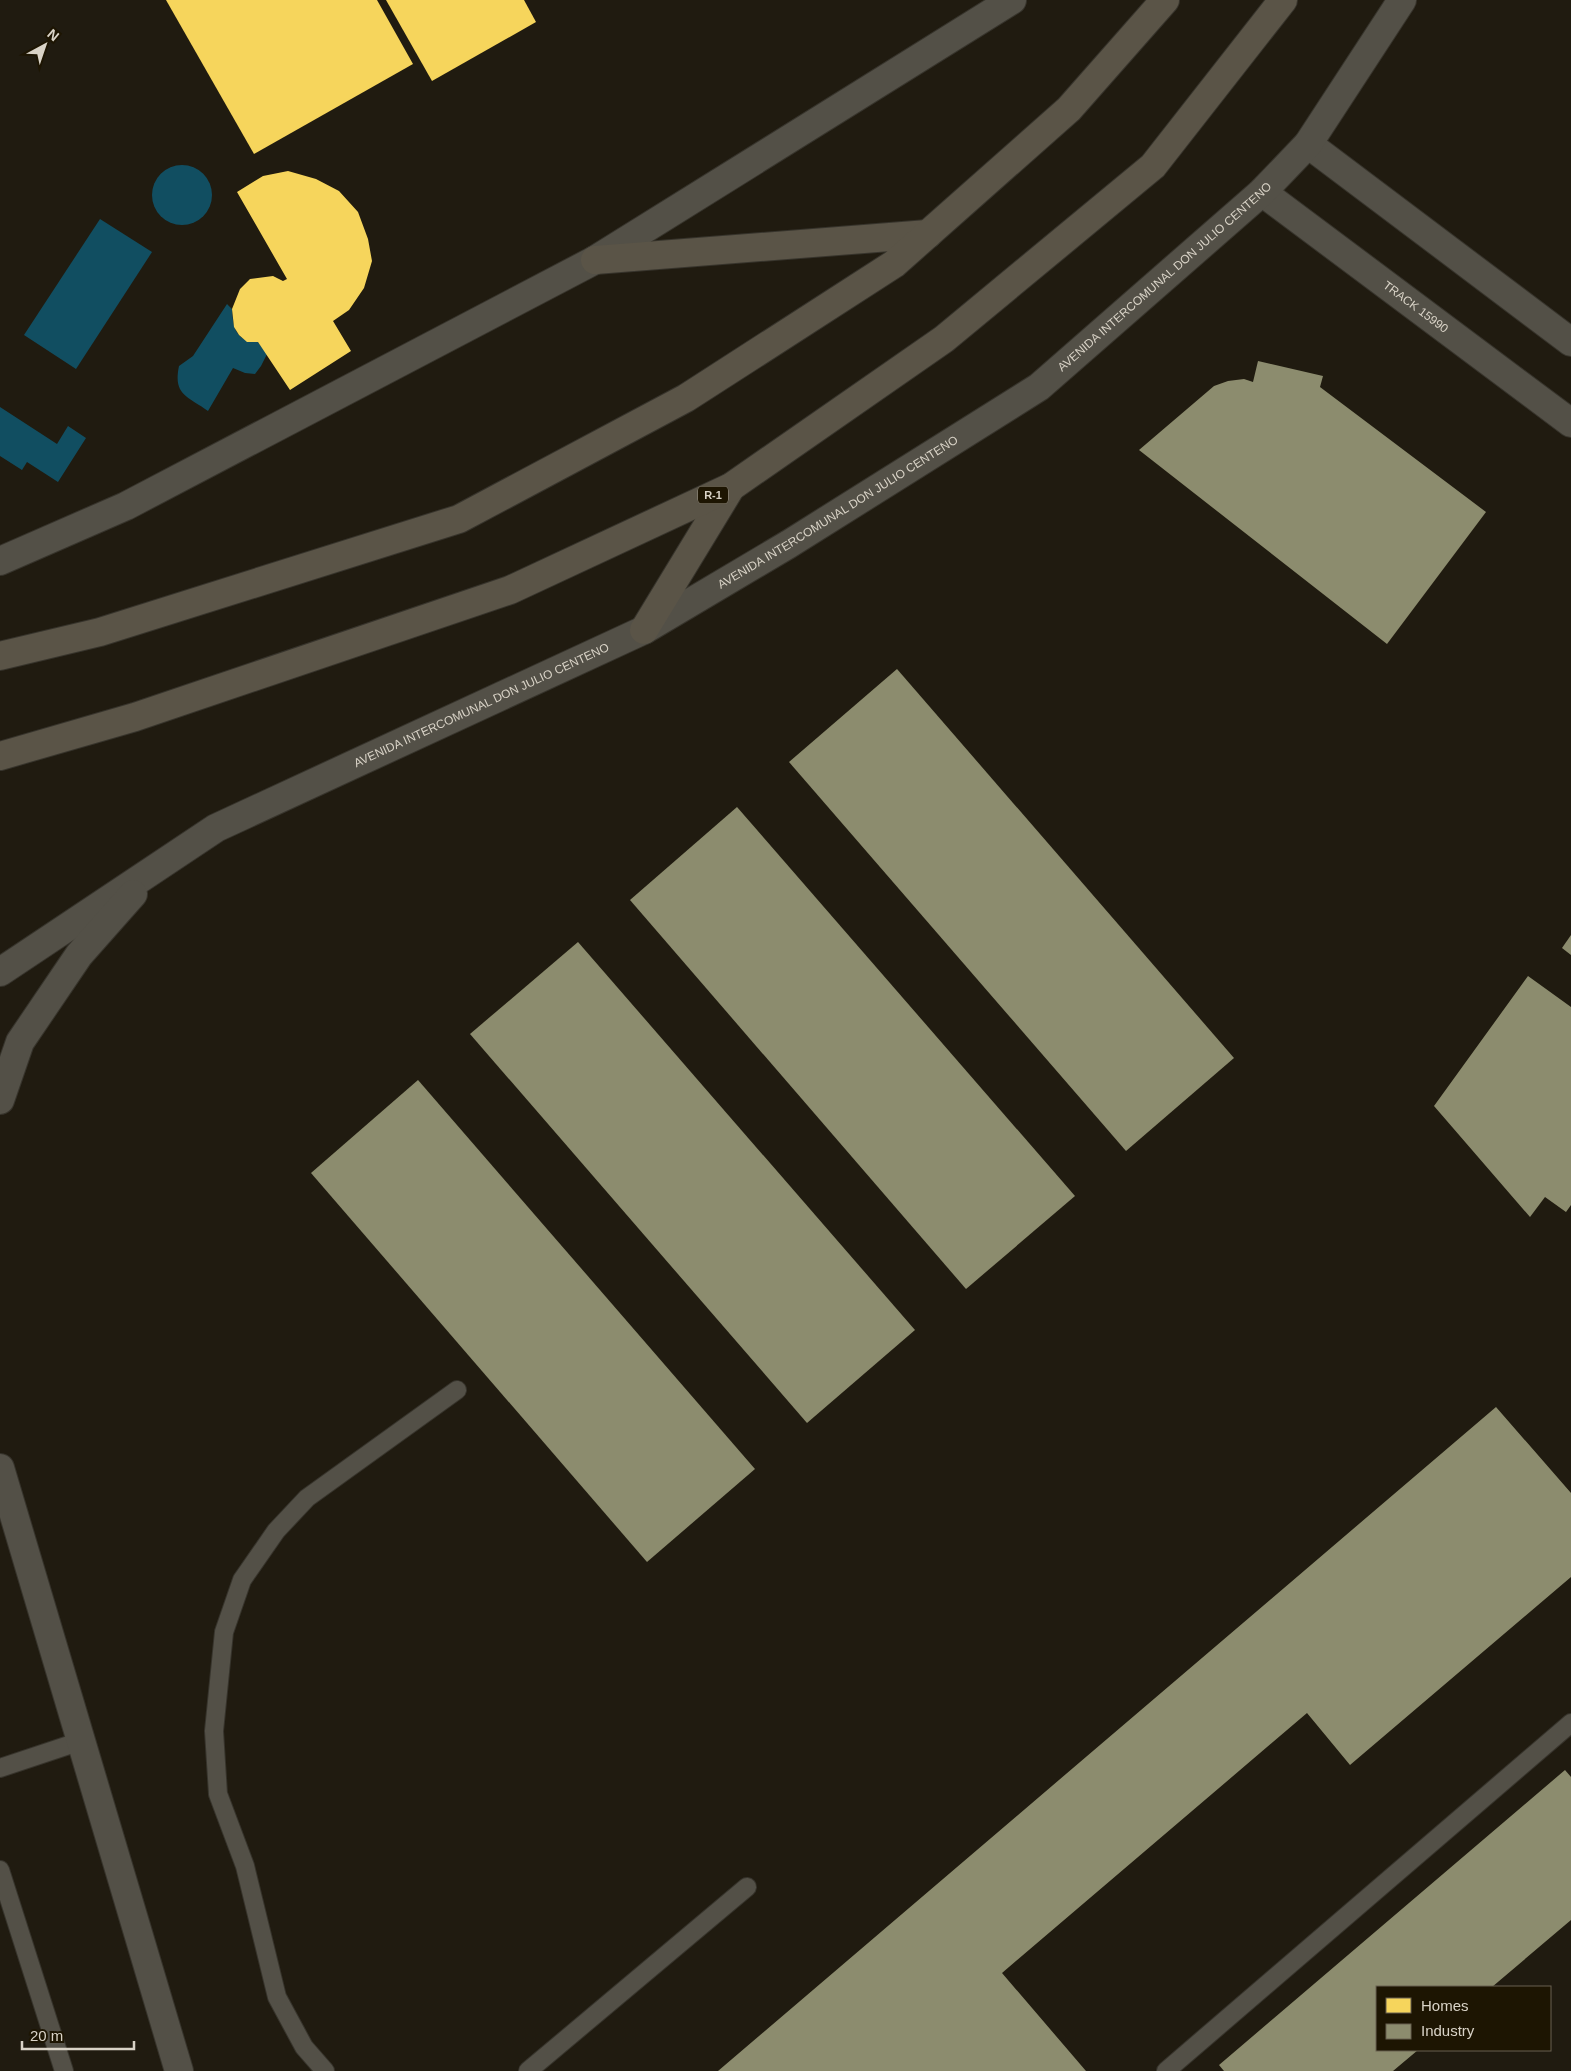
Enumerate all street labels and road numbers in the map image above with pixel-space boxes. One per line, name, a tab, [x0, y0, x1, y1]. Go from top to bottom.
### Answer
street label: AVENIDA INTERCOMUNAL DON JULIO CENTENO	[1055, 179, 1274, 374]
street label: TRACK 15990	[1381, 278, 1451, 336]
street label: AVENIDA INTERCOMUNAL DON JULIO CENTENO	[715, 433, 960, 592]
road number: R-1	[698, 486, 728, 504]
street label: AVENIDA INTERCOMUNAL DON JULIO CENTENO	[352, 640, 611, 770]

